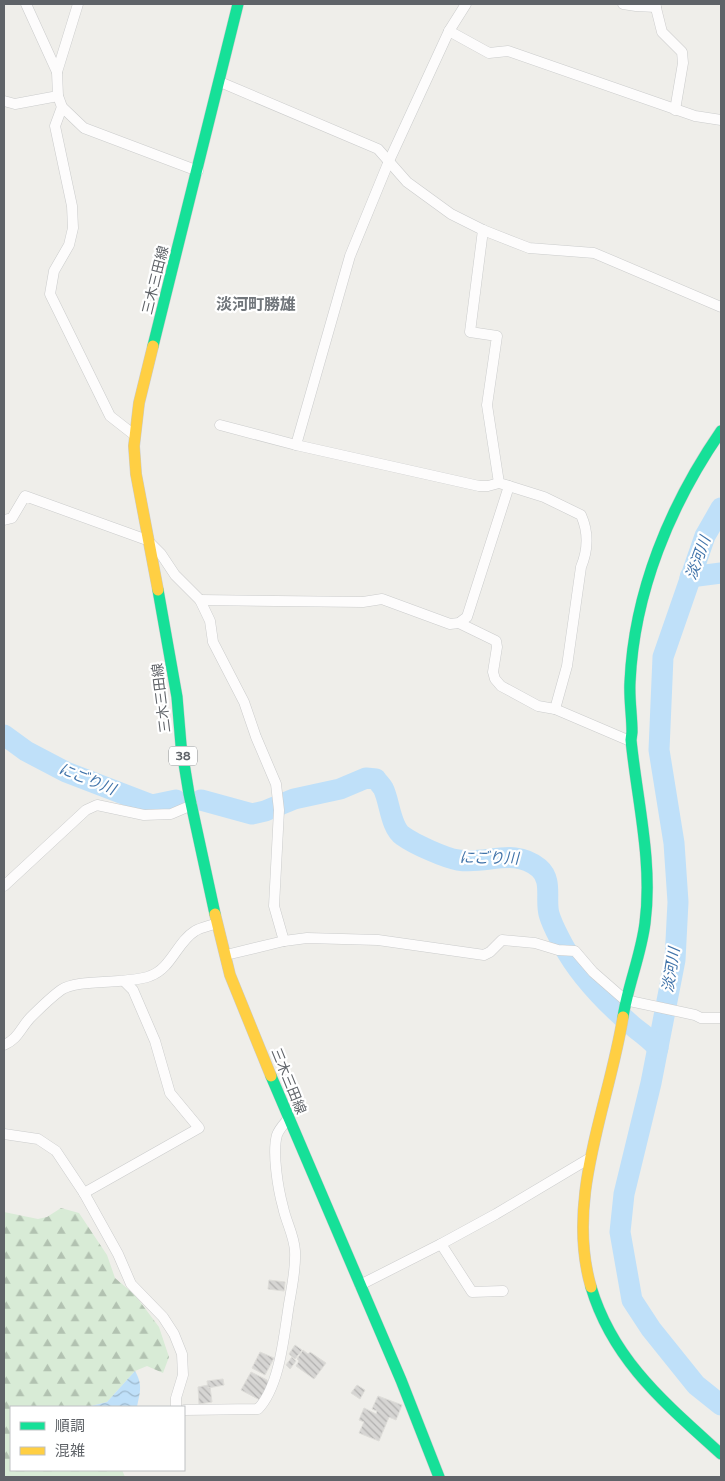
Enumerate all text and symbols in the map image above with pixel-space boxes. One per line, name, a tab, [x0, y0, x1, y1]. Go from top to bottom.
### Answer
street label: 三木三田線	[139, 244, 172, 316]
district label: 淡河町勝雄	[216, 295, 296, 315]
water label: 淡河川	[682, 532, 715, 582]
street label: 三木三田線	[149, 662, 174, 734]
road number: 38	[169, 746, 197, 766]
water label: にごり川	[56, 759, 120, 799]
water label: にごり川	[459, 848, 521, 868]
water label: 淡河川	[659, 944, 684, 994]
street label: 三木三田線	[268, 1046, 310, 1117]
legend	[10, 1406, 185, 1471]
text: 順調	[55, 1417, 85, 1435]
text: 混雑	[55, 1442, 85, 1460]

